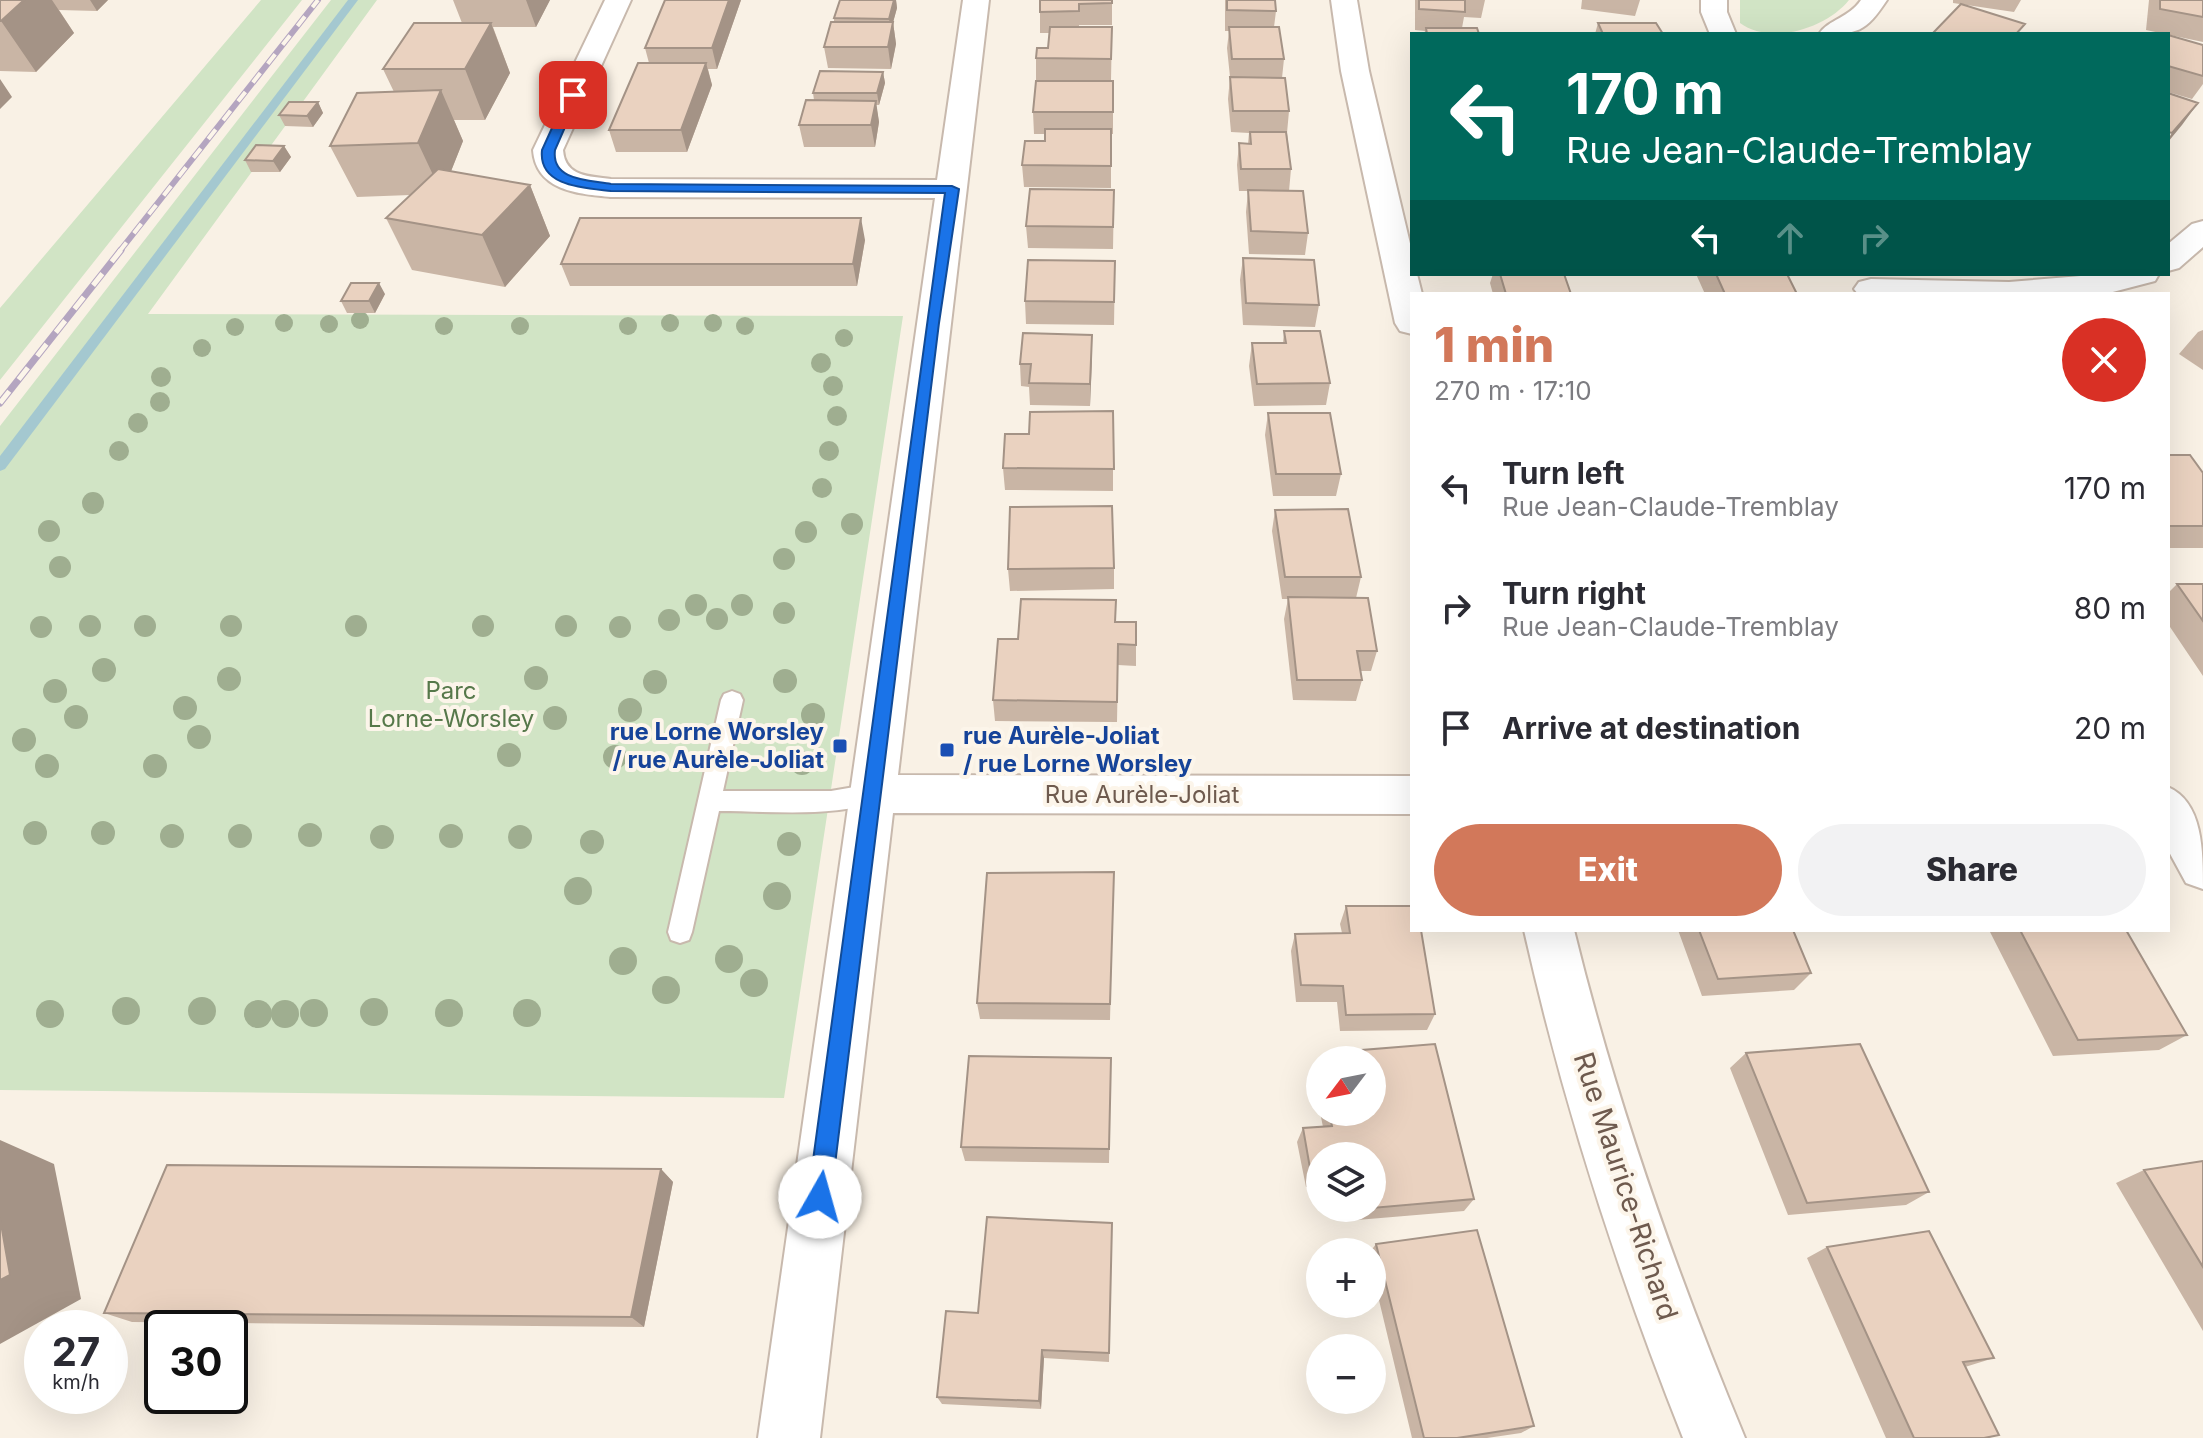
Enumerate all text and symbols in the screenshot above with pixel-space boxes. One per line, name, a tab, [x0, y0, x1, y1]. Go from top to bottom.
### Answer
text: 170 m	[1566, 60, 1724, 128]
pin	[539, 61, 607, 129]
icon: left	[1434, 64, 1538, 168]
icon: arrive	[551, 73, 595, 117]
text: Rue Jean-Claude-Tremblay	[1566, 128, 2032, 172]
icon: left	[1684, 216, 1728, 260]
icon: ahead	[1768, 216, 1812, 260]
icon: right	[1852, 216, 1896, 260]
text: 1 min	[1434, 315, 1554, 374]
button: close	[2062, 318, 2146, 402]
text: 270 m · 17:10	[1434, 375, 1592, 406]
text: Turn left	[1502, 455, 1624, 491]
icon: left	[1434, 466, 1478, 510]
text: 170 m	[2064, 470, 2146, 506]
text: Rue Jean-Claude-Tremblay	[1502, 491, 1839, 522]
text: Turn right	[1502, 575, 1646, 611]
icon: right	[1434, 586, 1478, 630]
text: 80 m	[2074, 590, 2146, 626]
text: Rue Jean-Claude-Tremblay	[1502, 611, 1839, 642]
park label: Parc Lorne-Worsley	[368, 676, 534, 733]
icon: arrive	[1434, 706, 1478, 750]
text: Arrive at destination	[1502, 710, 1800, 746]
text: 20 m	[2074, 710, 2146, 746]
place label: rue Lorne Worsley / rue Aurèle-Joliat	[610, 717, 825, 774]
place label: rue Aurèle-Joliat / rue Lorne Worsley	[963, 721, 1193, 778]
marker: rue Lorne Worsley / rue Aurèle-Joliat	[831, 737, 849, 755]
marker: rue Aurèle-Joliat / rue Lorne Worsley	[938, 741, 956, 759]
street label: Rue Aurèle-Joliat	[1045, 780, 1239, 809]
button: Exit	[1434, 824, 1782, 916]
button: Share	[1798, 824, 2146, 916]
north arrow	[1306, 1046, 1386, 1126]
map controls	[1306, 1046, 1386, 1414]
street label: Rue Maurice-Richard	[1567, 1048, 1685, 1324]
button: layers	[1306, 1142, 1386, 1222]
position arrow	[778, 1155, 862, 1239]
button: +	[1306, 1238, 1386, 1318]
speed limit sign: 30	[144, 1310, 248, 1414]
text: 27	[52, 1327, 100, 1376]
button: −	[1306, 1334, 1386, 1414]
text: km/h	[52, 1370, 100, 1394]

